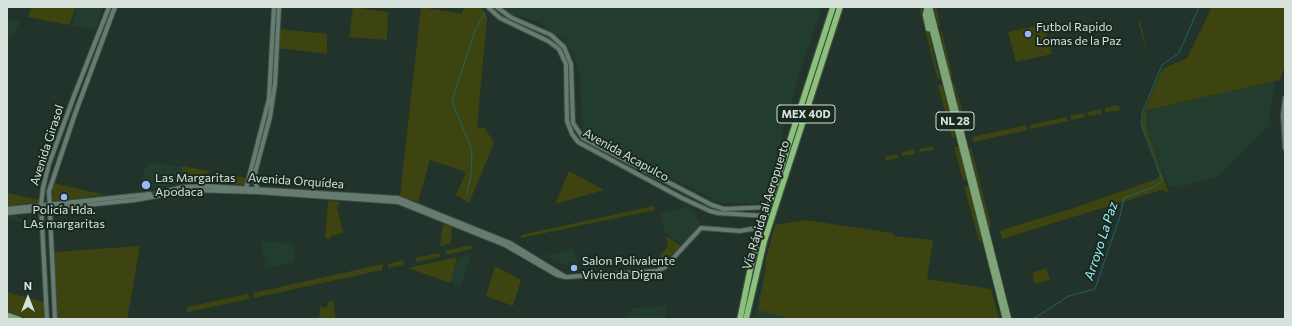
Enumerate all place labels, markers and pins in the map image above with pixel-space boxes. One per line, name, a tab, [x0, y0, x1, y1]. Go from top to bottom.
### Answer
place label: Futbol Rapido Lomas de la Paz	[1036, 20, 1121, 48]
marker: Futbol Rapido Lomas de la Paz	[1023, 29, 1033, 39]
place label: Las Margaritas Apodaca	[155, 171, 236, 199]
marker: Las Margaritas Apodaca	[140, 179, 152, 191]
marker: Policía Hda. LAs margaritas	[59, 192, 69, 202]
place label: Policía Hda. LAs margaritas	[23, 203, 105, 231]
place label: Salon Polivalente Vivienda Digna	[582, 254, 675, 282]
marker: Salon Polivalente Vivienda Digna	[569, 263, 579, 273]

